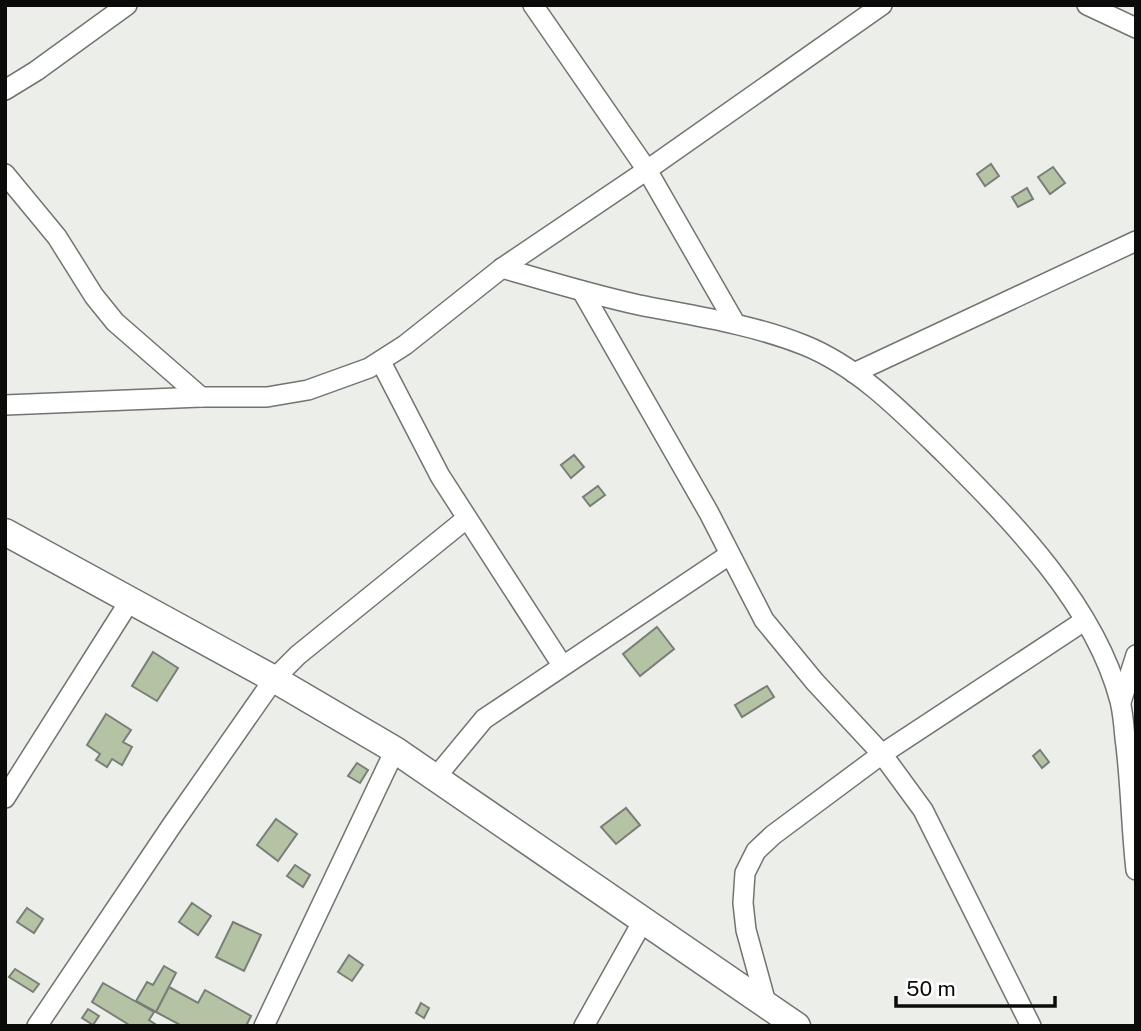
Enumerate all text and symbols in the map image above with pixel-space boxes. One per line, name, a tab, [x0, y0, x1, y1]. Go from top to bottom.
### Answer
scale bar	[896, 964, 1055, 1008]
text: 50 m	[906, 976, 956, 1001]

